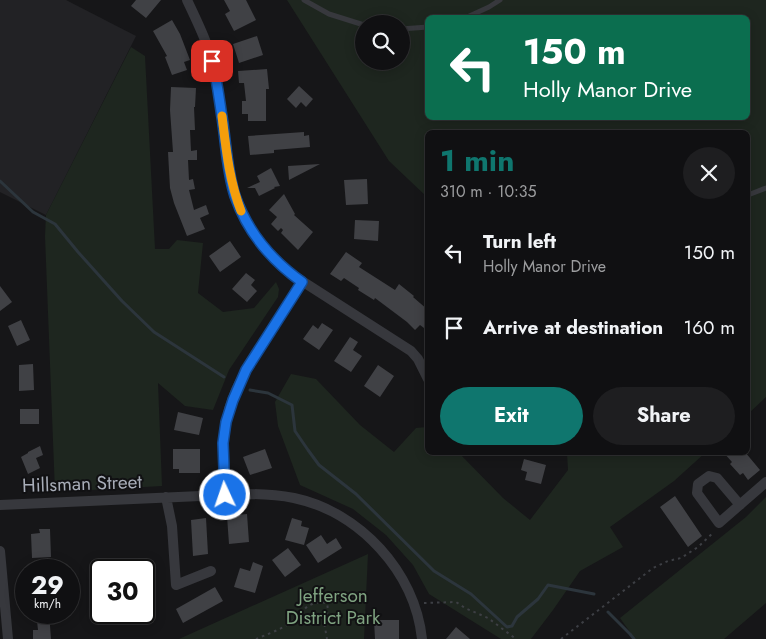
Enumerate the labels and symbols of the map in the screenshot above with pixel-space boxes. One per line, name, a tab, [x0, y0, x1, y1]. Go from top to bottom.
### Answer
pin	[191, 40, 233, 82]
street label: Hillsman Street	[22, 468, 143, 499]
position arrow	[198, 468, 250, 520]
speed limit sign: 30	[90, 559, 155, 624]
park label: Jefferson District Park	[286, 582, 381, 631]

